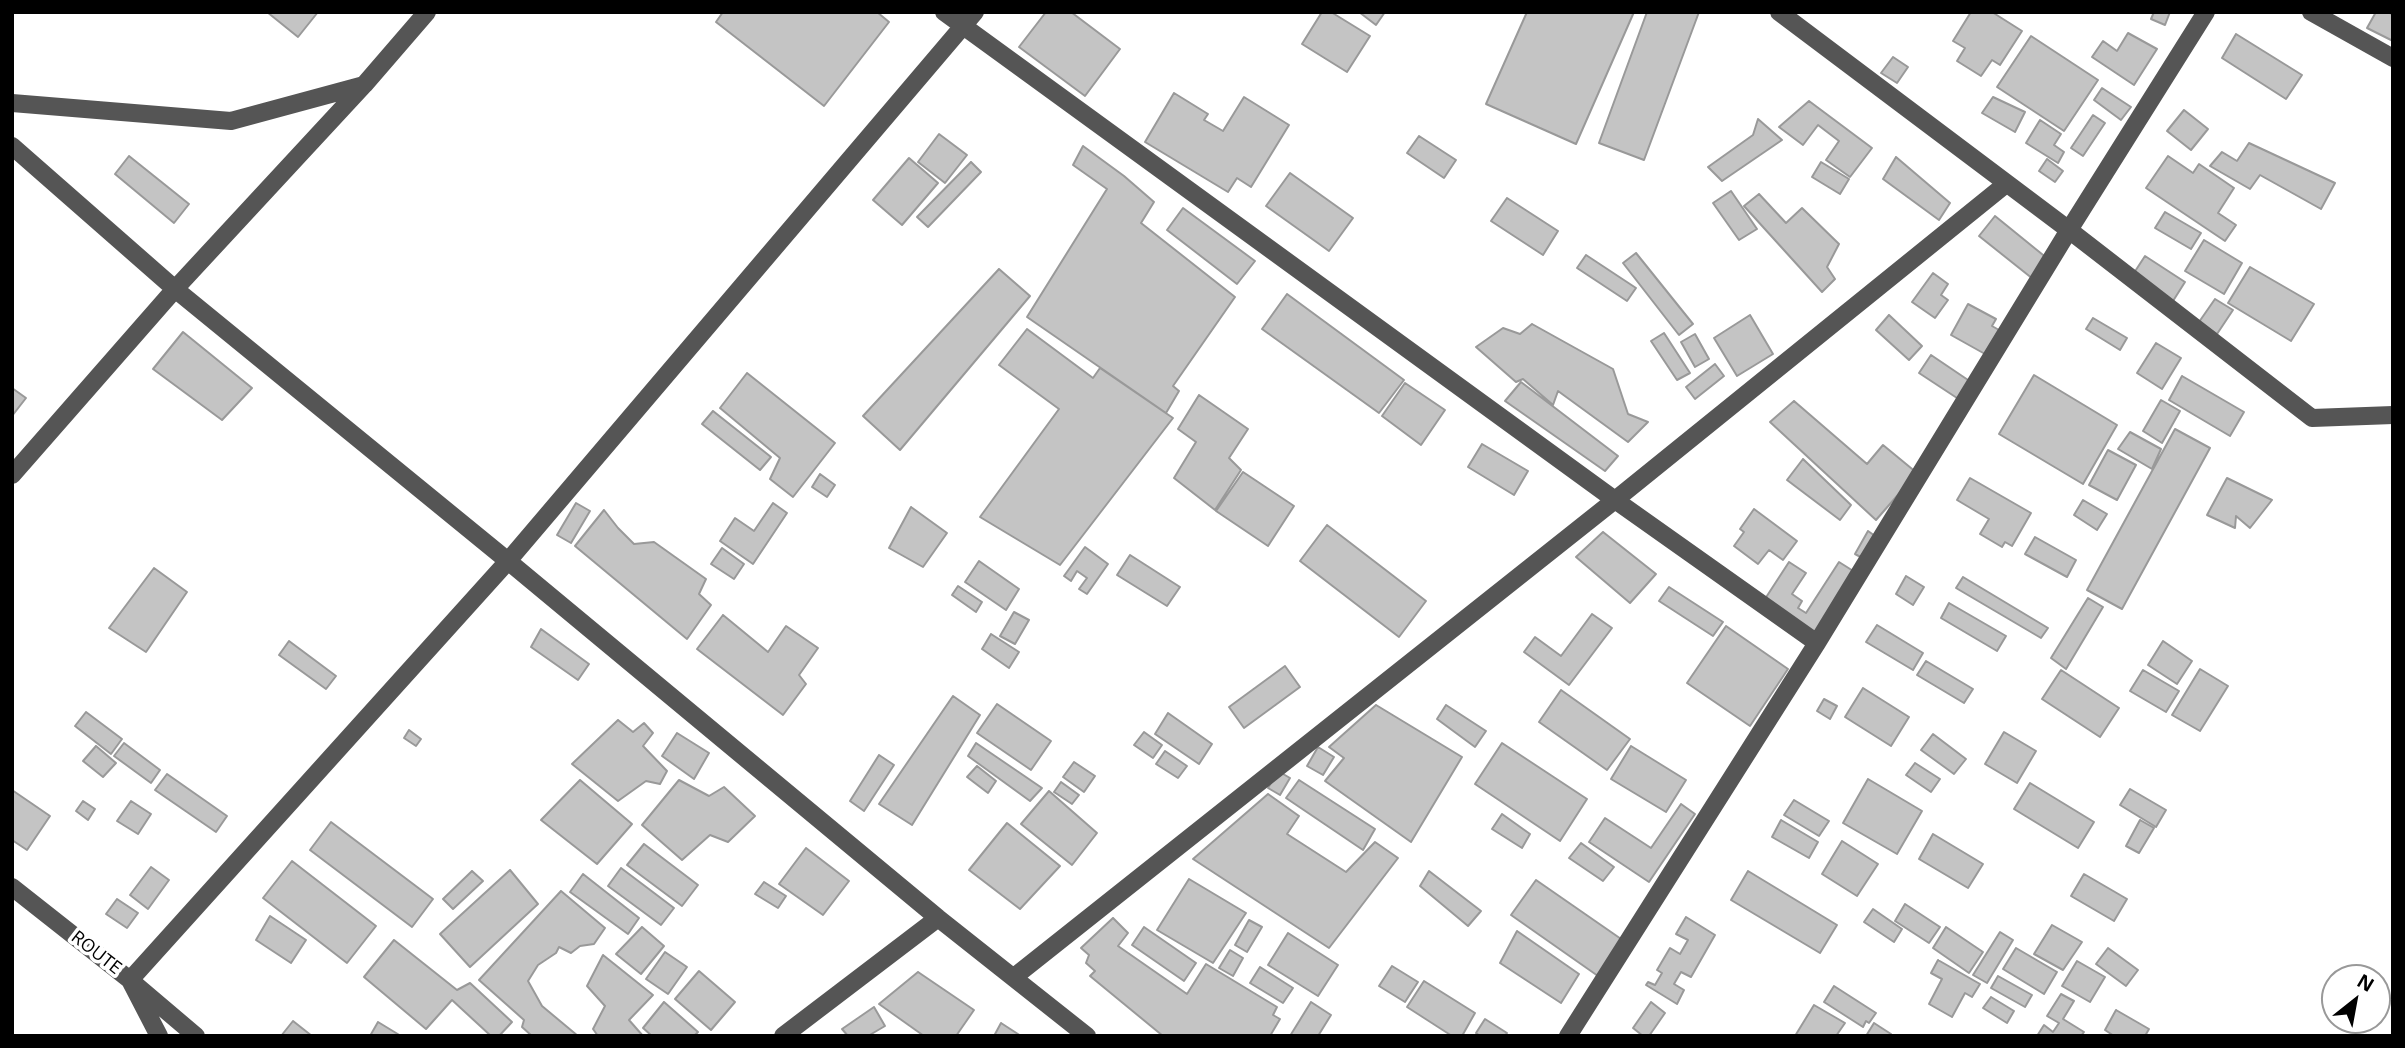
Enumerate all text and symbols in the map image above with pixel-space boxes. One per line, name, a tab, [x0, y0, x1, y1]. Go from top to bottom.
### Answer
street label: ROUTE	[66, 927, 126, 979]
north arrow	[2321, 964, 2391, 1034]
text: N	[2352, 968, 2379, 998]

